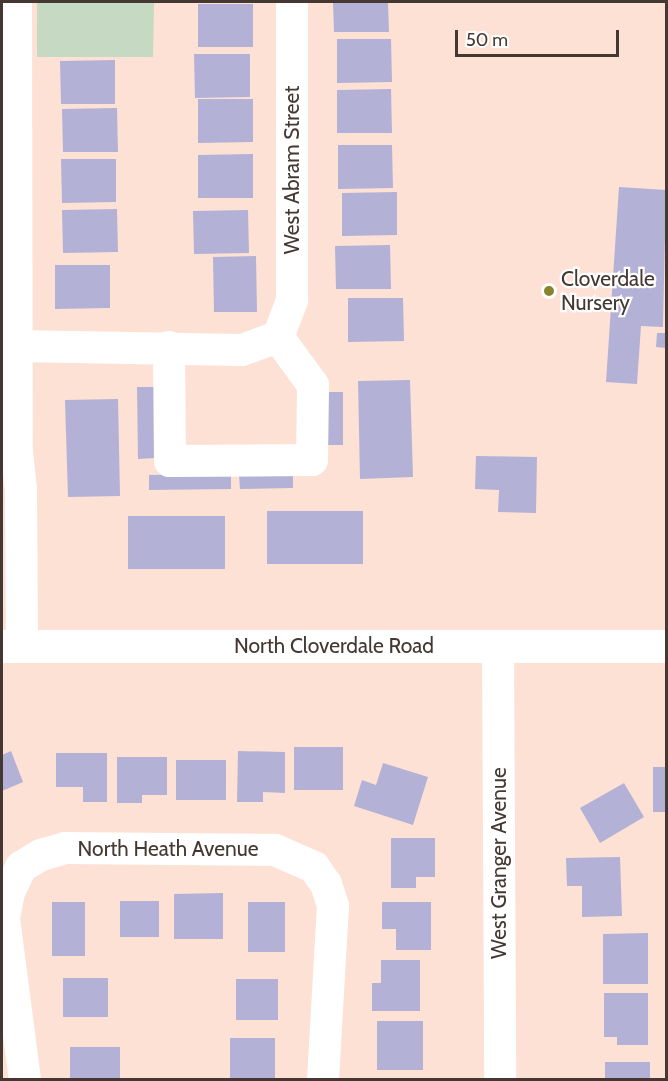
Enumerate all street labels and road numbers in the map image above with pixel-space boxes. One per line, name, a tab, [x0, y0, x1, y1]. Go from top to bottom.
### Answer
street label: West Abram Street	[279, 86, 305, 254]
street label: North Cloverdale Road	[234, 633, 434, 659]
street label: West Granger Avenue	[486, 767, 512, 959]
street label: North Heath Avenue	[78, 836, 258, 862]

